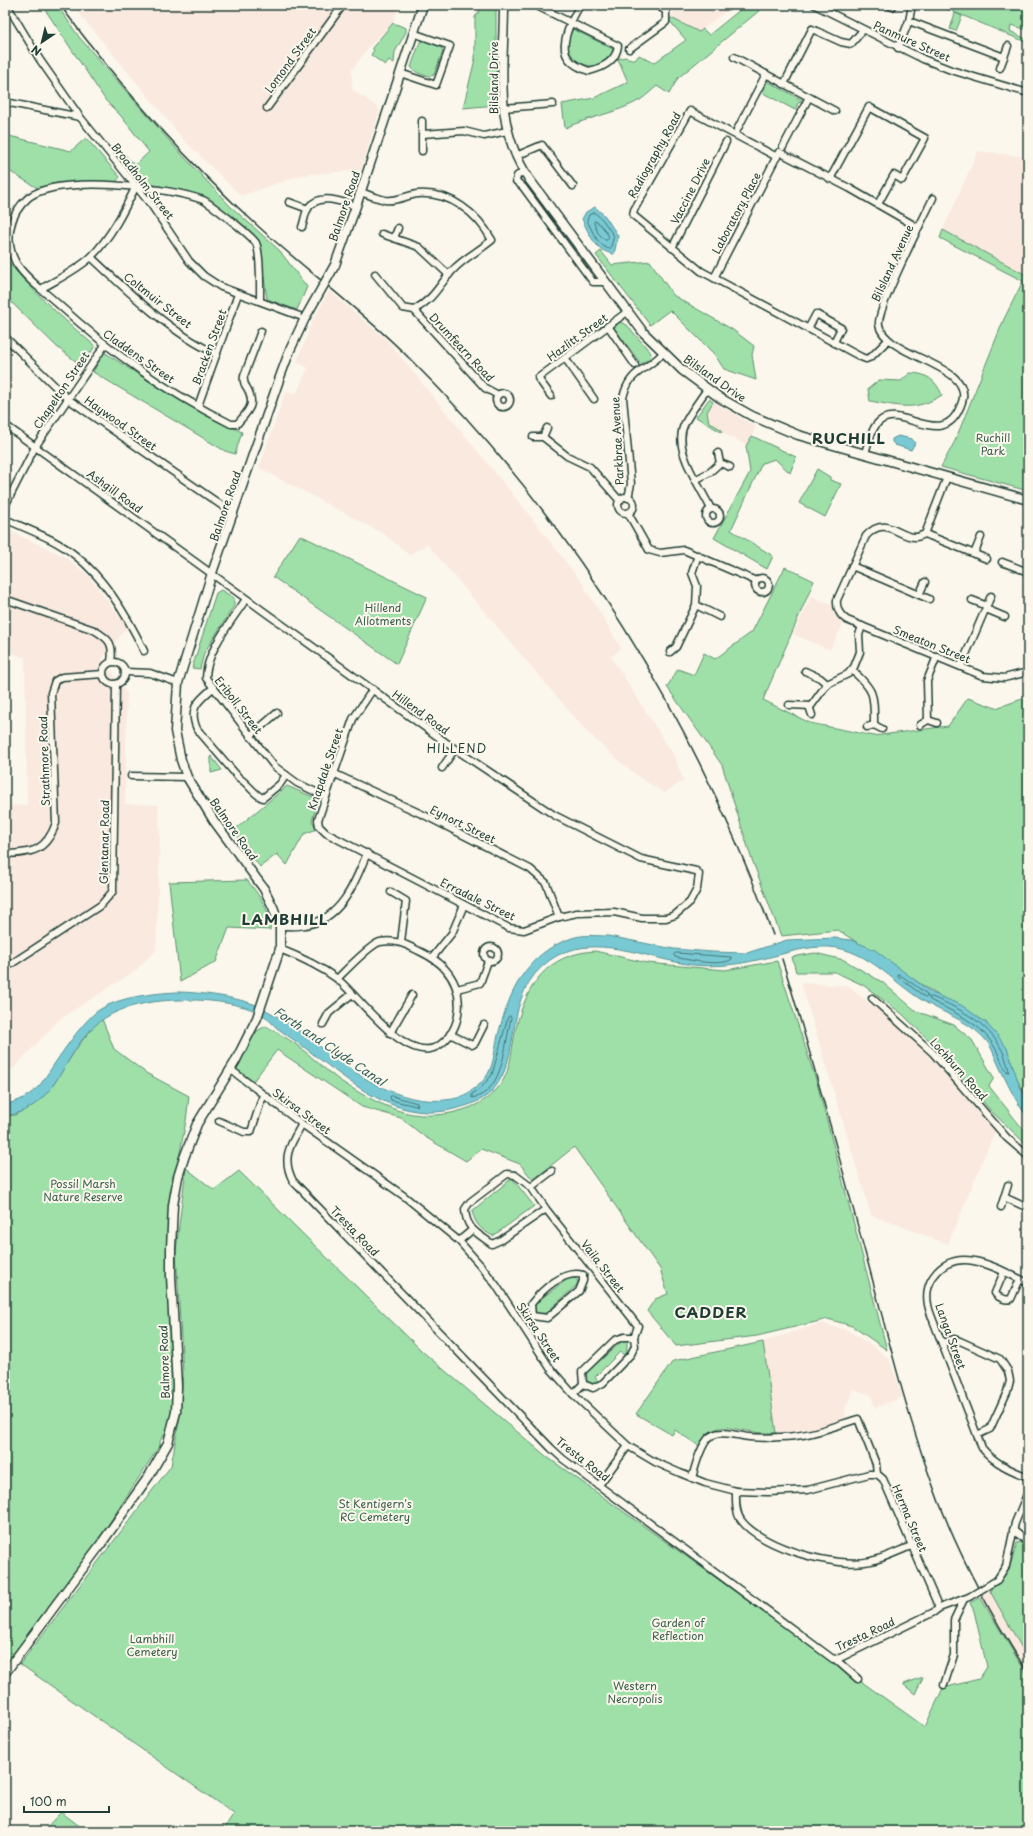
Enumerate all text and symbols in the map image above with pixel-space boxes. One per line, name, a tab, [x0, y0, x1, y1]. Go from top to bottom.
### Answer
street label: Panmure Street	[871, 16, 953, 66]
north arrow	[22, 22, 62, 62]
street label: Lomond Street	[260, 24, 320, 96]
text: N	[27, 41, 44, 60]
street label: Bilsland Drive	[485, 41, 502, 115]
street label: Radiography Road	[623, 109, 685, 201]
street label: Broadholm Street	[108, 139, 179, 223]
street label: Vaccine Drive	[666, 155, 714, 227]
street label: Balmore Road	[324, 168, 364, 244]
street label: Laboratory Place	[707, 169, 765, 257]
street label: Bilsland Avenue	[867, 222, 917, 304]
street label: Coltmuir Street	[120, 268, 196, 332]
street label: Bracken Street	[187, 306, 231, 387]
street label: Drumfearn Road	[426, 309, 498, 385]
street label: Hazlitt Street	[543, 309, 611, 365]
street label: Claddens Street	[100, 325, 179, 387]
street label: Chapelton Street	[29, 347, 94, 432]
street label: Bilsland Drive	[680, 350, 750, 406]
street label: Haywood Street	[81, 392, 161, 455]
street label: Parkbrae Avenue	[606, 396, 628, 486]
district label: RUCHILL	[812, 426, 886, 449]
park label: Ruchill Park	[976, 429, 1010, 459]
street label: Ashgill Road	[84, 465, 146, 517]
street label: Balmore Road	[205, 468, 245, 544]
park label: Hillend Allotments	[355, 599, 411, 629]
street label: Smeaton Street	[891, 621, 974, 667]
street label: Eriboll Street	[211, 672, 267, 738]
street label: Hillend Road	[389, 685, 454, 739]
street label: Strathmore Road	[34, 716, 54, 806]
street label: Knapdale Street	[303, 725, 347, 812]
district label: HILLEND	[427, 739, 487, 757]
street label: Balmore Road	[206, 794, 262, 864]
street label: Glentanar Road	[95, 800, 113, 884]
street label: Eynort Street	[427, 801, 499, 847]
street label: Erradale Street	[438, 873, 519, 925]
district label: LAMBHILL	[241, 907, 329, 930]
water label: Forth and Clyde Canal	[271, 1002, 391, 1091]
street label: Lochburn Road	[926, 1034, 992, 1104]
street label: Skirsa Street	[269, 1084, 335, 1138]
park label: Possil Marsh Nature Reserve	[43, 1175, 123, 1205]
street label: Tresta Road	[327, 1202, 383, 1260]
street label: Vaila Street	[577, 1236, 629, 1296]
street label: Skirsa Street	[513, 1299, 566, 1366]
district label: CADDER	[674, 1300, 748, 1323]
street label: Langa Street	[931, 1300, 971, 1372]
street label: Balmore Road	[154, 1325, 174, 1399]
street label: Tresta Road	[553, 1433, 613, 1485]
street label: Herma Street	[888, 1482, 932, 1555]
park label: St Kentigern's RC Cemetery	[338, 1495, 412, 1525]
street label: Tresta Road	[832, 1613, 898, 1655]
park label: Garden of Reflection	[651, 1614, 706, 1644]
park label: Lambhill Cemetery	[126, 1630, 178, 1660]
park label: Western Necropolis	[608, 1677, 662, 1707]
scale bar	[24, 1788, 109, 1814]
text: 100 m	[30, 1792, 67, 1810]

